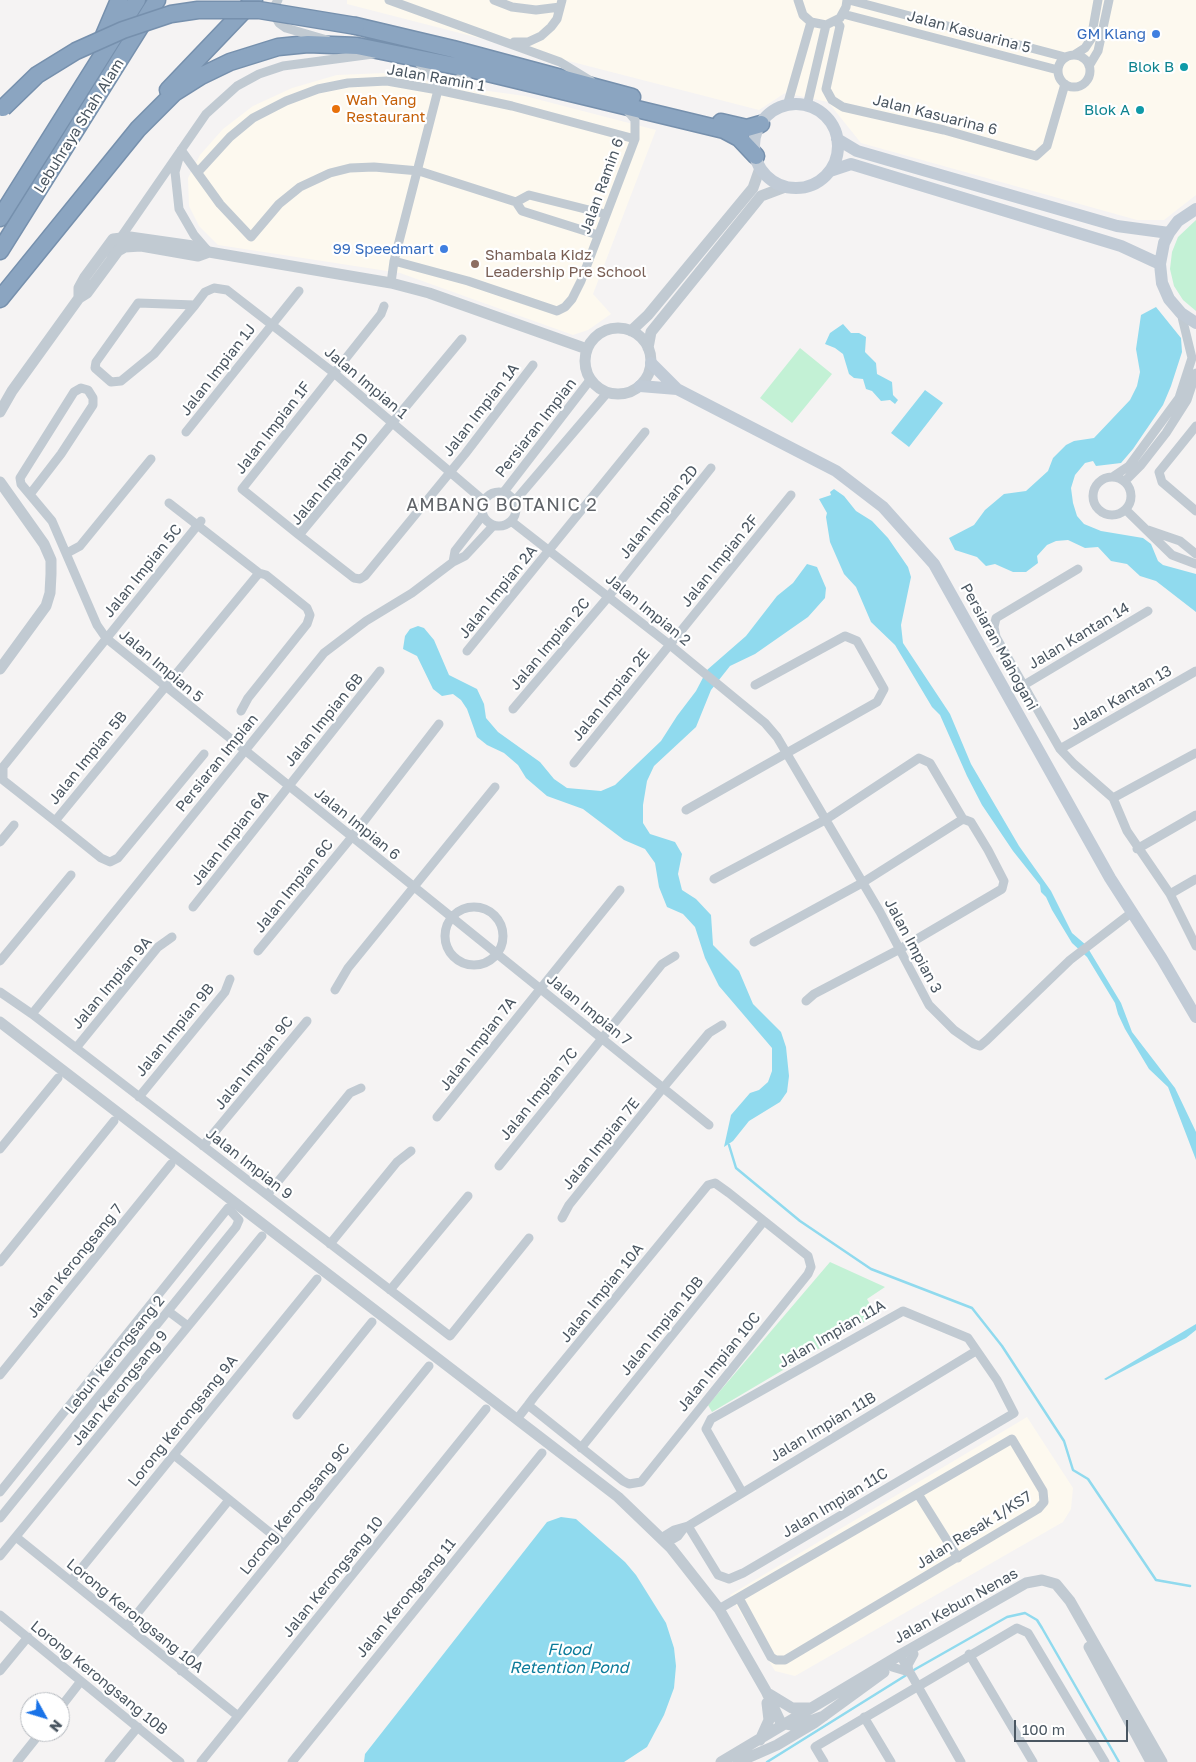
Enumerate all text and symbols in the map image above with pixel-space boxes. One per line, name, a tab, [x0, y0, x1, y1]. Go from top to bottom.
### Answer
street label: Jalan Kasuarina 5	[905, 7, 1033, 57]
place label: GM Klang	[1077, 25, 1146, 43]
marker: GM Klang	[1150, 28, 1162, 40]
street label: Lebuhraya Shah Alam	[30, 55, 128, 197]
place label: Blok B	[1128, 58, 1174, 76]
street label: Jalan Ramin 1	[386, 61, 486, 95]
marker: Blok B	[1178, 61, 1190, 73]
place label: Wah Yang Restaurant	[346, 91, 425, 126]
street label: Jalan Kasuarina 6	[871, 91, 999, 139]
place label: Blok A	[1084, 101, 1130, 119]
marker: Wah Yang Restaurant	[330, 103, 342, 115]
marker: Blok A	[1134, 104, 1146, 116]
street label: Jalan Ramin 6	[576, 136, 628, 236]
place label: 99 Speedmart	[333, 240, 434, 258]
marker: 99 Speedmart	[438, 243, 450, 255]
place label: Shambala Kidz Leadership Pre School	[485, 246, 646, 281]
marker: Shambala Kidz Leadership Pre School	[469, 258, 481, 270]
street label: Jalan Impian 1J	[177, 321, 259, 419]
street label: Jalan Impian 1	[321, 343, 411, 423]
street label: Jalan Impian 1A	[439, 360, 523, 460]
street label: Persiaran Impian	[492, 375, 580, 481]
street label: Jalan Impian 1F	[231, 378, 315, 478]
street label: Jalan Impian 1D	[287, 429, 373, 529]
street label: Jalan Impian 2D	[616, 462, 702, 562]
district label: AMBANG BOTANIC 2	[404, 494, 600, 516]
street label: Jalan Impian 2F	[677, 511, 763, 611]
street label: Jalan Impian 5C	[100, 521, 186, 621]
street label: Jalan Impian 2A	[455, 542, 541, 642]
street label: Jalan Impian 2	[602, 570, 694, 650]
street label: Persiaran Mahogani	[957, 580, 1041, 714]
street label: Jalan Impian 2C	[506, 594, 594, 694]
street label: Jalan Kantan 14	[1025, 599, 1133, 673]
street label: Jalan Impian 5	[115, 626, 207, 706]
street label: Jalan Impian 2E	[568, 645, 654, 745]
street label: Jalan Kantan 13	[1067, 662, 1175, 734]
street label: Jalan Impian 6B	[281, 670, 367, 770]
street label: Jalan Impian 5B	[45, 708, 131, 808]
street label: Persiaran Impian	[172, 710, 262, 816]
street label: Jalan Impian 6	[311, 784, 403, 864]
street label: Jalan Impian 6A	[188, 787, 272, 889]
street label: Jalan Impian 6C	[251, 836, 337, 936]
street label: Jalan Impian 3	[881, 896, 945, 996]
street label: Jalan Impian 9A	[68, 933, 156, 1033]
street label: Jalan Impian 7	[543, 970, 635, 1050]
street label: Jalan Impian 9B	[132, 980, 218, 1080]
street label: Jalan Impian 7A	[436, 994, 520, 1094]
street label: Jalan Impian 9C	[211, 1013, 297, 1113]
street label: Jalan Impian 7C	[496, 1044, 582, 1144]
street label: Jalan Impian 7E	[559, 1094, 643, 1194]
street label: Jalan Impian 9	[202, 1125, 296, 1203]
street label: Jalan Kerongsang 7	[23, 1200, 127, 1322]
street label: Jalan Impian 10A	[557, 1240, 647, 1346]
street label: Jalan Impian 10B	[617, 1273, 707, 1379]
street label: Lebuh Kerongsang 2	[62, 1292, 168, 1418]
street label: Jalan Impian 11A	[775, 1296, 889, 1372]
street label: Jalan Impian 10C	[673, 1309, 765, 1415]
street label: Jalan Kerongsang 9	[68, 1327, 172, 1449]
street label: Lorong Kerongsang 9A	[124, 1352, 242, 1490]
street label: Jalan Impian 11B	[767, 1388, 879, 1466]
street label: Lorong Kerongsang 9C	[236, 1440, 354, 1578]
street label: Jalan Impian 11C	[779, 1464, 891, 1542]
street label: Jalan Resak 1/KS7	[913, 1487, 1035, 1573]
street label: Jalan Kerongsang 10	[279, 1513, 387, 1641]
street label: Jalan Kerongsang 11	[352, 1535, 460, 1661]
street label: Lorong Kerongsang 10A	[63, 1555, 207, 1677]
street label: Jalan Kebun Nenas	[891, 1564, 1021, 1648]
street label: Lorong Kerongsang 10B	[27, 1617, 171, 1739]
water label: Flood Retention Pond	[509, 1640, 629, 1678]
north arrow	[20, 1692, 70, 1742]
scale bar	[1016, 1710, 1130, 1742]
text: N	[46, 1717, 66, 1736]
text: 100 m	[1022, 1720, 1065, 1738]

